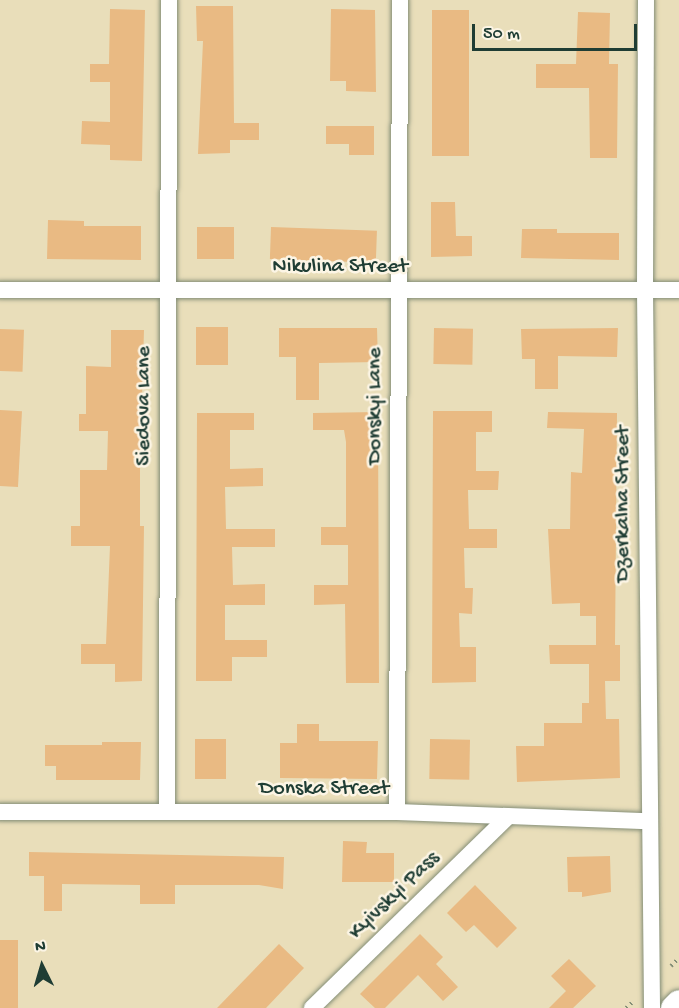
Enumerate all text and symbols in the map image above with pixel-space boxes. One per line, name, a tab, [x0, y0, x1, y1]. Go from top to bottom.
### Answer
scale bar	[475, 12, 640, 50]
text: 50 m	[483, 24, 520, 45]
street label: Nikulina Street	[272, 255, 408, 281]
street label: Siedova Lane	[132, 346, 158, 466]
street label: Donskyi Lane	[363, 347, 389, 465]
street label: Dzerkalna Street	[611, 426, 637, 582]
street label: Donska Street	[259, 777, 389, 803]
street label: Kyivskyi Pass	[344, 846, 446, 946]
north arrow	[12, 936, 72, 996]
text: N	[34, 938, 46, 957]

